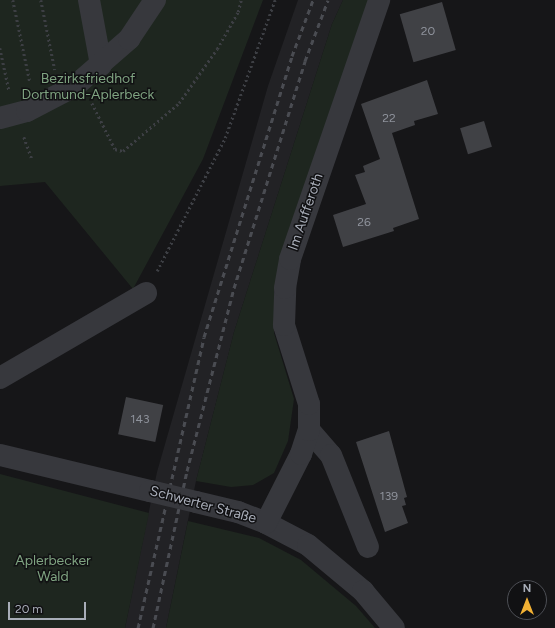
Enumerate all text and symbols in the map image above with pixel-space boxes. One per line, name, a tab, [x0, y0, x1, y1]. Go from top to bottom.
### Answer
house number: 20	[421, 25, 435, 39]
park label: Bezirksfriedhof Dortmund-Aplerbeck	[22, 71, 154, 104]
house number: 22	[382, 112, 396, 126]
street label: Im Aufferoth	[285, 171, 327, 253]
house number: 26	[357, 216, 371, 230]
house number: 143	[131, 413, 149, 427]
street label: Schwerter Straße	[148, 483, 258, 527]
house number: 139	[380, 490, 398, 504]
park label: Aplerbecker Wald	[15, 553, 91, 586]
north arrow	[507, 580, 547, 620]
text: N	[523, 582, 531, 595]
scale bar	[10, 594, 88, 620]
text: 20 m	[15, 602, 43, 616]

